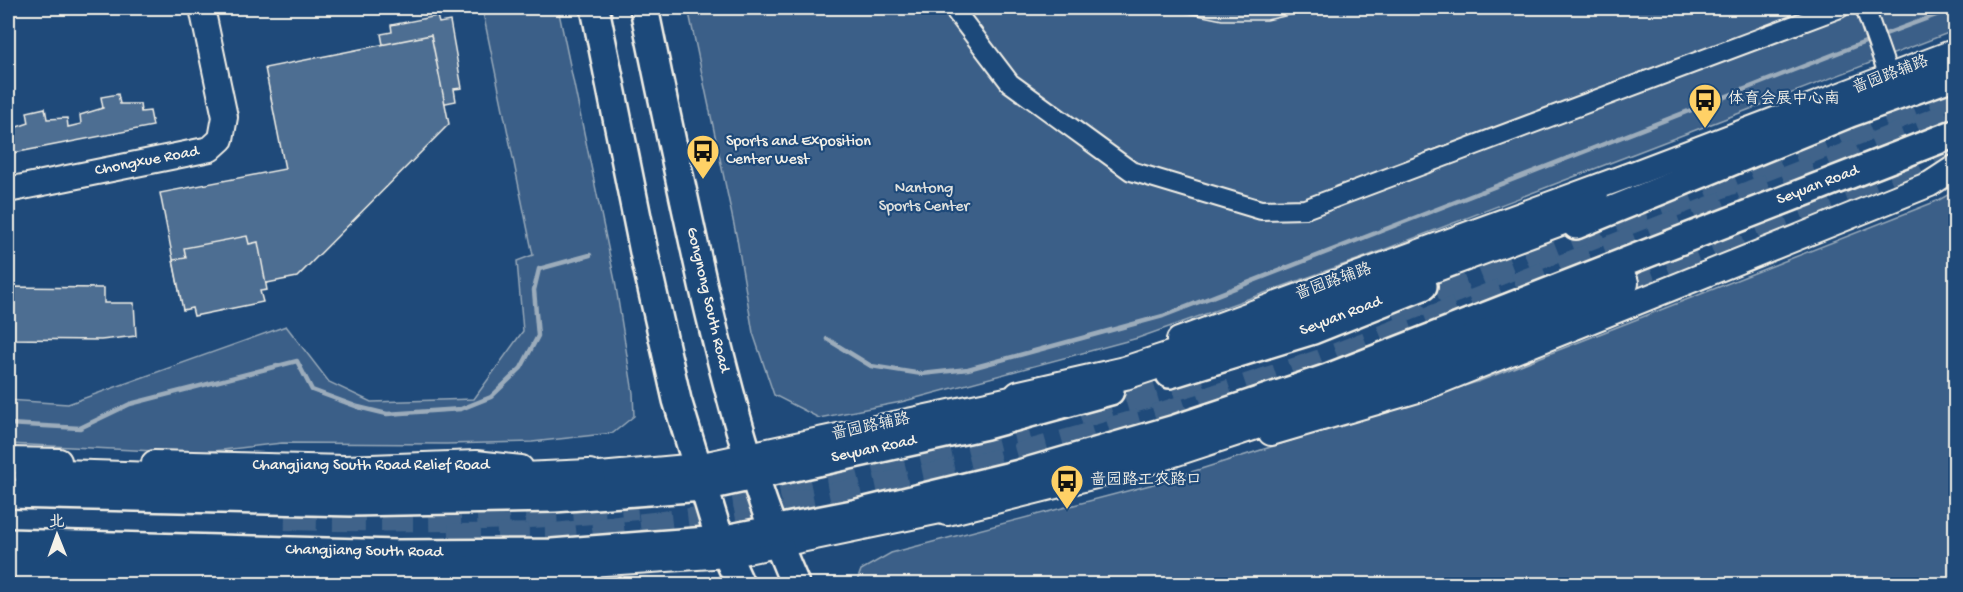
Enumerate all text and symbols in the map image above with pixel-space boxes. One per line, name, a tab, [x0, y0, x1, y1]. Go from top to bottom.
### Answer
street label: 啬园路辅路	[1850, 51, 1932, 99]
bus stop icon: 体育会展中心南	[1687, 82, 1723, 129]
place label: 体育会展中心南	[1728, 89, 1840, 110]
bus stop icon: Sports and Exposition Center West	[685, 133, 721, 180]
place label: Sports and Exposition Center West	[726, 133, 871, 170]
street label: Chongxue Road	[94, 142, 202, 181]
street label: Seyuan Road	[1774, 161, 1863, 210]
park label: Nantong Sports Center	[879, 180, 971, 217]
street label: Gongnong South Road	[681, 225, 733, 376]
street label: 啬园路辅路	[1292, 259, 1375, 306]
street label: Seyuan Road	[1297, 292, 1386, 341]
street label: 啬园路辅路	[829, 408, 912, 446]
street label: Seyuan Road	[830, 431, 920, 468]
street label: Changjiang South Road Relief Road	[253, 457, 491, 476]
bus stop icon: 啬园路工农路口	[1049, 463, 1085, 510]
place label: 啬园路工农路口	[1090, 470, 1202, 491]
north arrow	[27, 505, 87, 565]
text: 北	[49, 513, 65, 533]
street label: Changjiang South Road	[285, 541, 444, 563]

